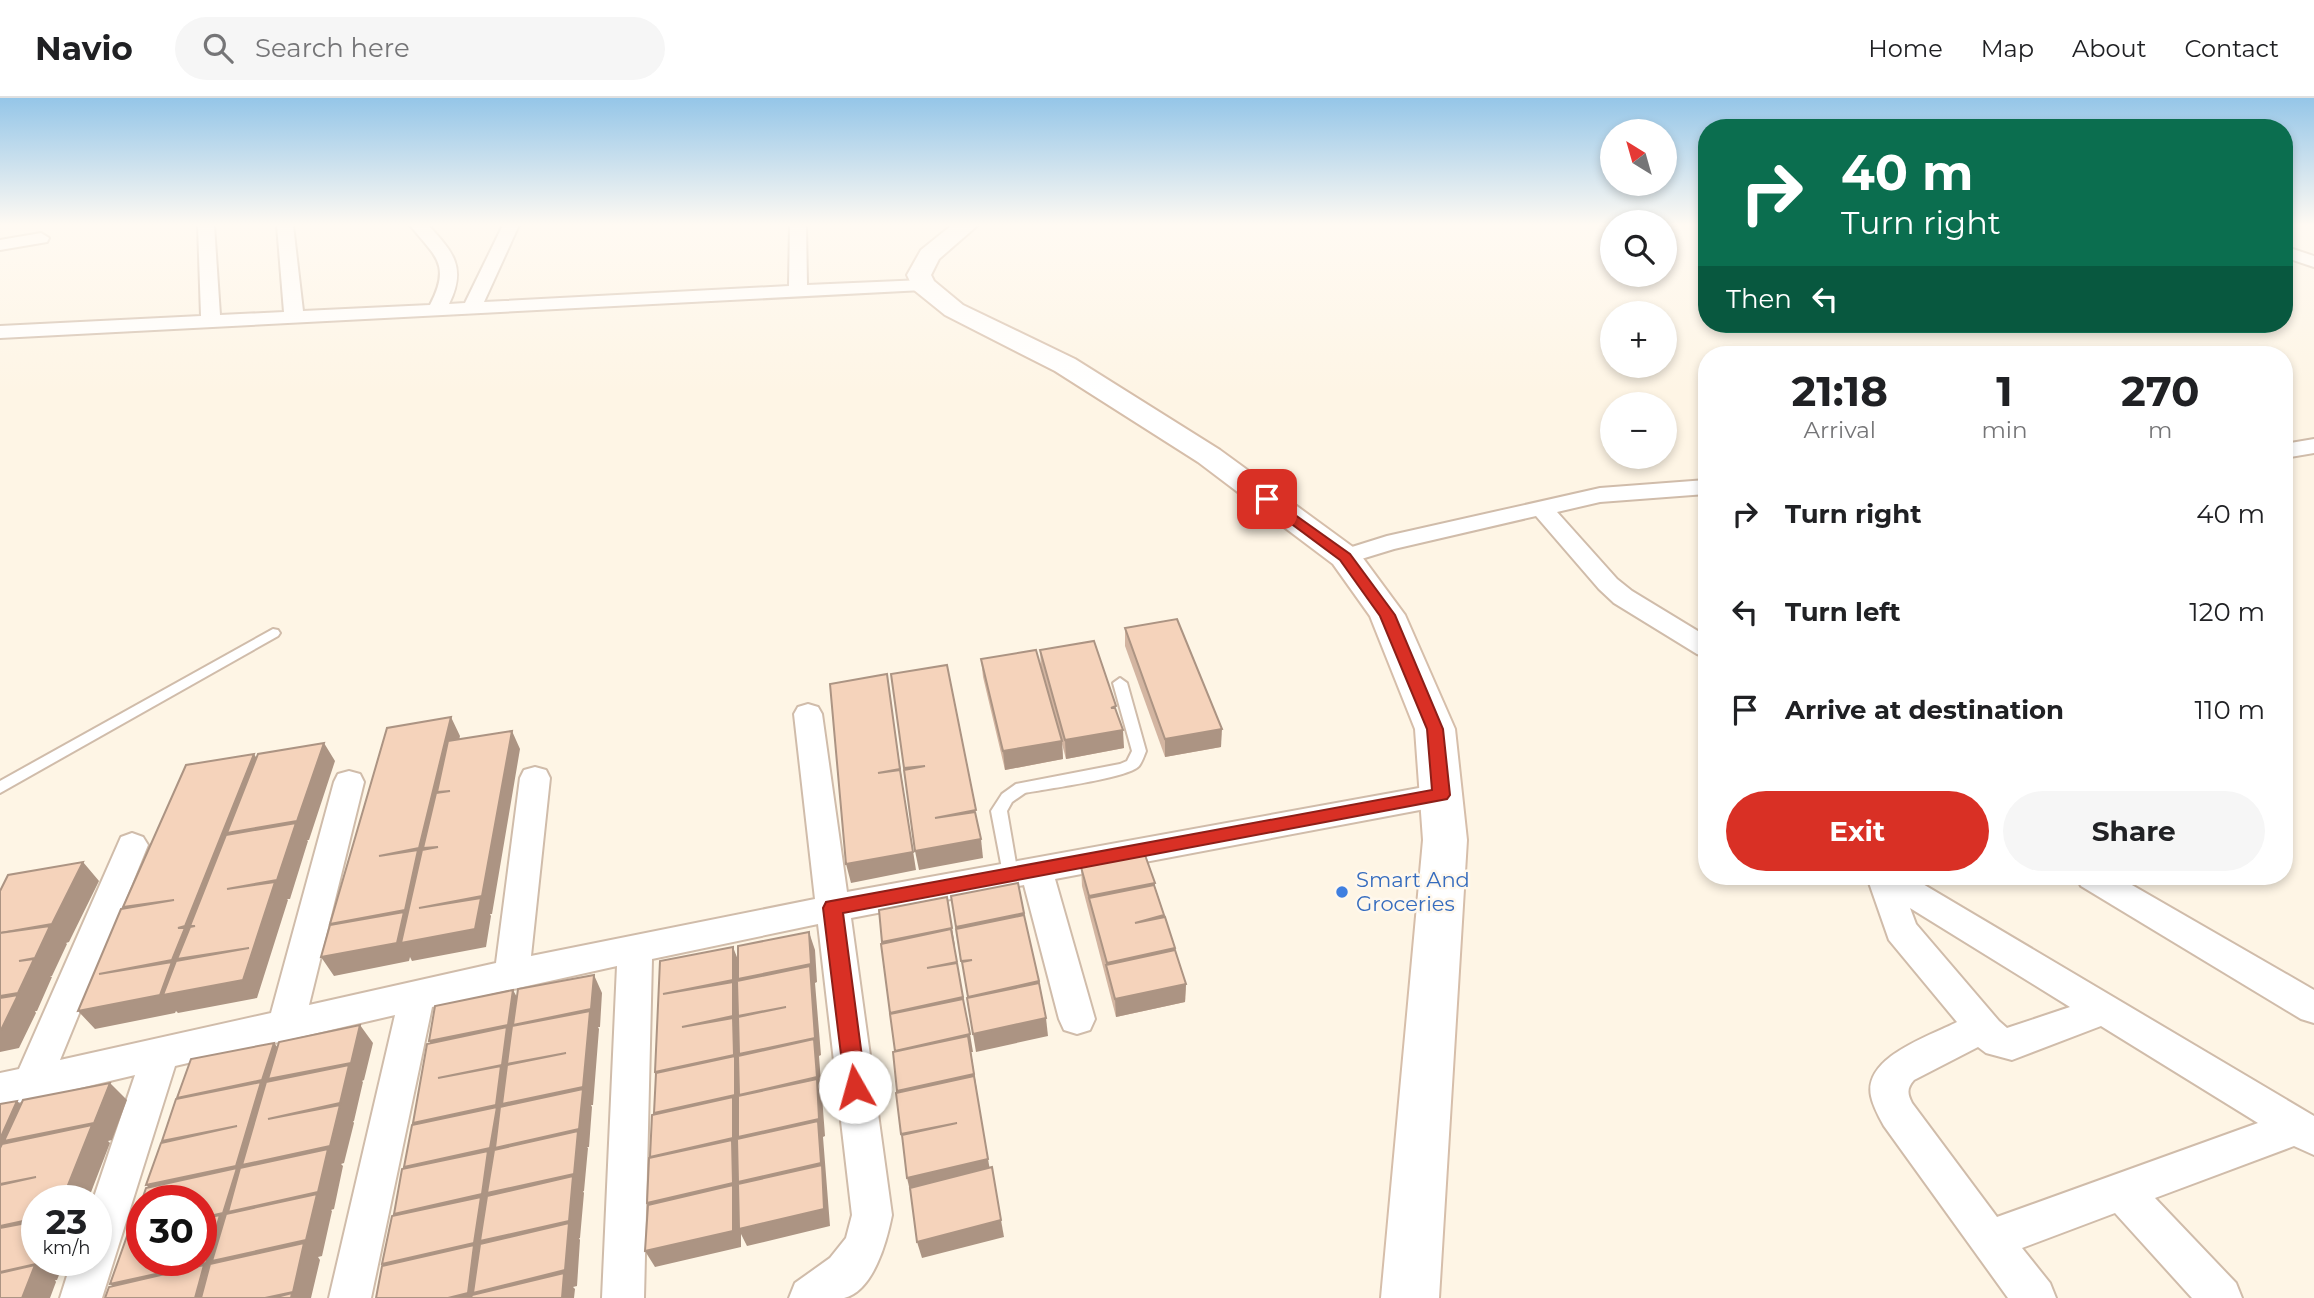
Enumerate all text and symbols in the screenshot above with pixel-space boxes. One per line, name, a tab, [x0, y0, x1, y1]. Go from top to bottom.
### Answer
search box	[175, 17, 665, 80]
text: Navio	[35, 28, 133, 68]
icon: search	[199, 29, 237, 67]
text: Search here	[255, 32, 410, 64]
text: Home	[1868, 34, 1943, 63]
text: Map	[1981, 34, 2034, 63]
text: About	[2072, 34, 2146, 63]
text: Contact	[2184, 34, 2279, 63]
north arrow	[1600, 119, 1676, 196]
map controls	[1600, 119, 1677, 469]
text: 40 m	[1841, 143, 1973, 202]
icon: right	[1726, 147, 1817, 238]
text: Turn right	[1841, 203, 2001, 242]
button: search	[1600, 210, 1677, 287]
icon: left	[1806, 280, 1844, 318]
text: Then	[1726, 283, 1792, 315]
button: +	[1600, 301, 1677, 378]
text: 21:18	[1791, 365, 1888, 417]
text: 1	[1996, 365, 2013, 417]
text: 270	[2121, 365, 2199, 417]
button: −	[1600, 392, 1677, 469]
text: Arrival	[1803, 416, 1876, 444]
text: min	[1981, 416, 2028, 444]
text: m	[2148, 416, 2172, 444]
pin	[1237, 469, 1297, 529]
icon: arrive	[1248, 480, 1286, 518]
icon: right	[1726, 495, 1764, 533]
text: Turn right	[1785, 498, 1921, 530]
text: 40 m	[2196, 498, 2265, 530]
icon: left	[1726, 593, 1764, 631]
text: Turn left	[1785, 596, 1901, 628]
text: 120 m	[2189, 596, 2265, 628]
icon: arrive	[1726, 691, 1764, 729]
text: Arrive at destination	[1785, 694, 2064, 726]
text: 110 m	[2195, 694, 2265, 726]
button: Exit	[1726, 791, 1989, 871]
button: Share	[2003, 791, 2265, 871]
place label: Smart And Groceries	[1356, 867, 1470, 916]
marker: Smart And Groceries	[1334, 884, 1350, 900]
position arrow	[818, 1050, 892, 1124]
speed limit sign: 30	[126, 1185, 217, 1276]
text: 23	[46, 1200, 87, 1243]
text: km/h	[42, 1237, 91, 1259]

